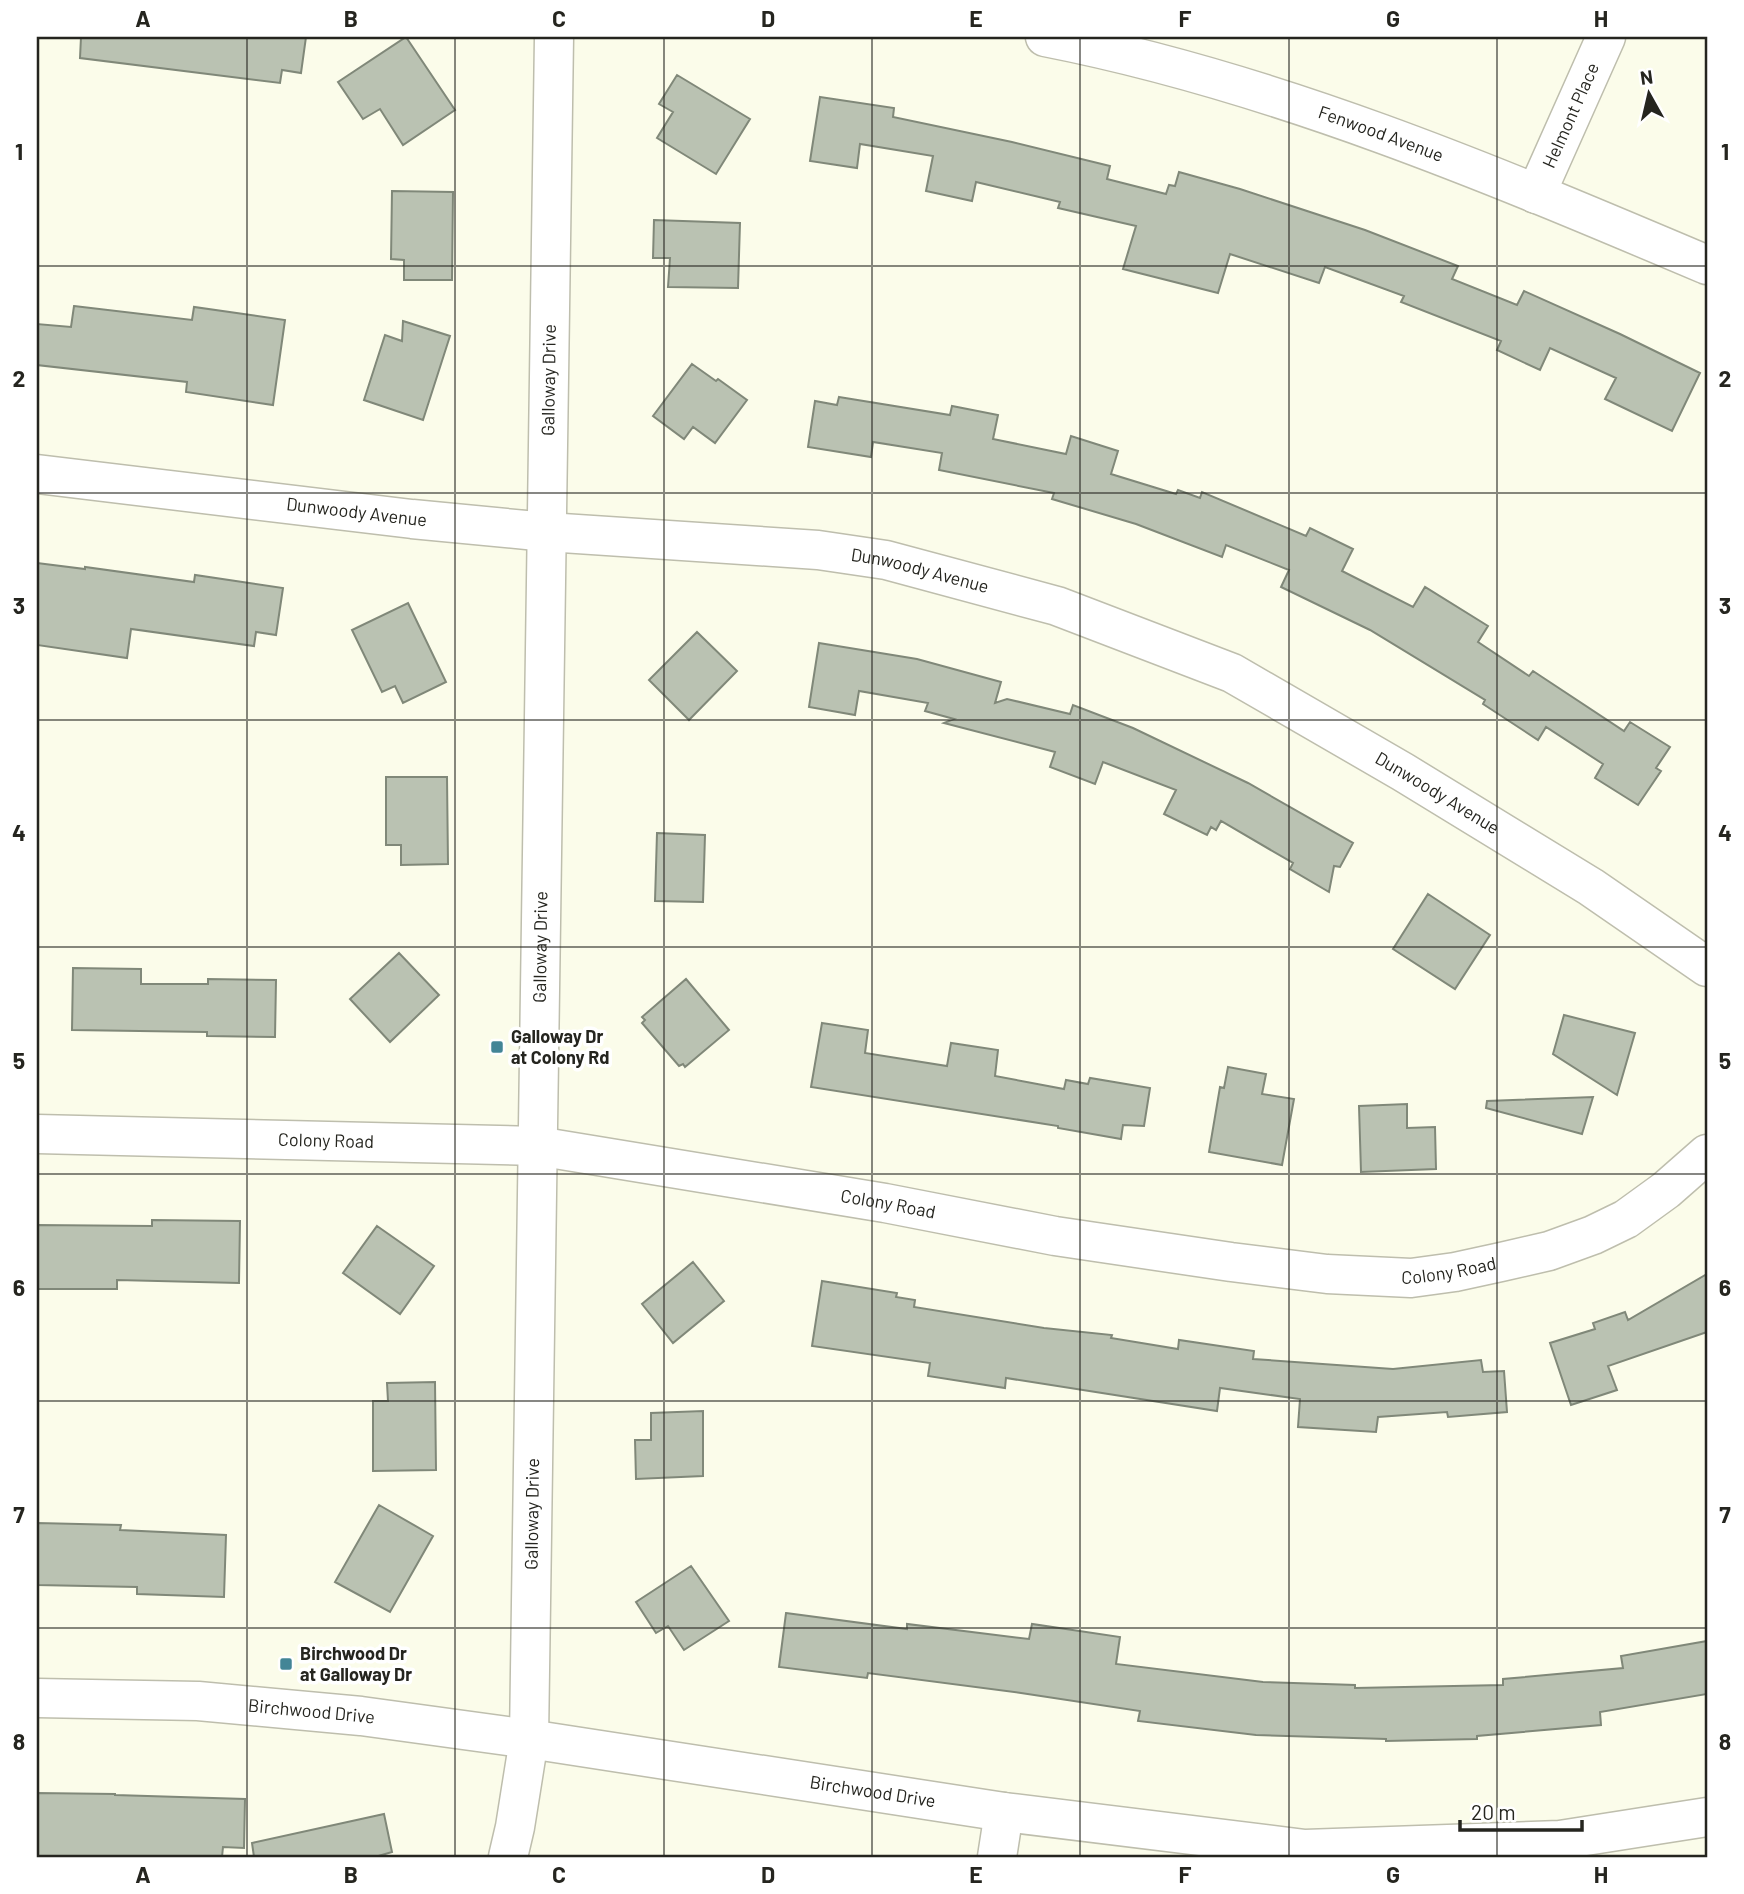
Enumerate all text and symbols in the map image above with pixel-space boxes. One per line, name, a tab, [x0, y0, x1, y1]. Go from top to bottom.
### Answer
text: A	[135, 4, 151, 32]
text: B	[344, 4, 358, 32]
text: C	[552, 4, 566, 32]
text: D	[761, 4, 775, 32]
text: E	[969, 4, 983, 32]
text: F	[1179, 4, 1192, 32]
text: G	[1386, 4, 1400, 32]
text: H	[1594, 4, 1608, 32]
street label: Helmont Place	[1537, 59, 1603, 171]
north arrow	[1614, 60, 1684, 130]
text: N	[1639, 64, 1654, 89]
street label: Fenwood Avenue	[1316, 100, 1447, 166]
text: 1	[15, 137, 23, 165]
text: 1	[1721, 137, 1729, 165]
street label: Galloway Drive	[536, 324, 560, 436]
text: 2	[13, 364, 25, 392]
text: 2	[1719, 364, 1731, 392]
street label: Dunwoody Avenue	[285, 492, 428, 530]
street label: Dunwoody Avenue	[850, 543, 992, 597]
text: 3	[13, 591, 25, 619]
text: 3	[1719, 591, 1731, 619]
street label: Dunwoody Avenue	[1372, 746, 1504, 838]
text: 4	[12, 818, 26, 846]
text: 4	[1718, 818, 1732, 846]
street label: Galloway Drive	[528, 891, 551, 1003]
place label: Galloway Dr at Colony Rd	[511, 1025, 609, 1068]
marker: Galloway Dr at Colony Rd	[489, 1039, 505, 1055]
text: 5	[13, 1046, 25, 1074]
text: 5	[1719, 1046, 1731, 1074]
street label: Colony Road	[278, 1128, 374, 1152]
street label: Colony Road	[839, 1184, 938, 1223]
street label: Colony Road	[1401, 1251, 1498, 1288]
text: 6	[13, 1273, 25, 1301]
text: 6	[1719, 1273, 1731, 1301]
street label: Galloway Drive	[519, 1458, 543, 1570]
text: 7	[13, 1500, 25, 1528]
text: 7	[1719, 1500, 1731, 1528]
place label: Birchwood Dr at Galloway Dr	[300, 1642, 412, 1685]
marker: Birchwood Dr at Galloway Dr	[278, 1656, 294, 1672]
street label: Birchwood Drive	[247, 1694, 376, 1728]
text: 8	[13, 1727, 25, 1755]
text: 8	[1719, 1727, 1731, 1755]
street label: Birchwood Drive	[808, 1770, 937, 1811]
scale bar	[1460, 1789, 1583, 1833]
text: 20 m	[1471, 1799, 1516, 1824]
text: A	[135, 1860, 151, 1888]
text: B	[344, 1860, 358, 1888]
text: C	[552, 1860, 566, 1888]
text: D	[761, 1860, 775, 1888]
text: E	[969, 1860, 983, 1888]
text: F	[1179, 1860, 1192, 1888]
text: G	[1386, 1860, 1400, 1888]
text: H	[1594, 1860, 1608, 1888]

